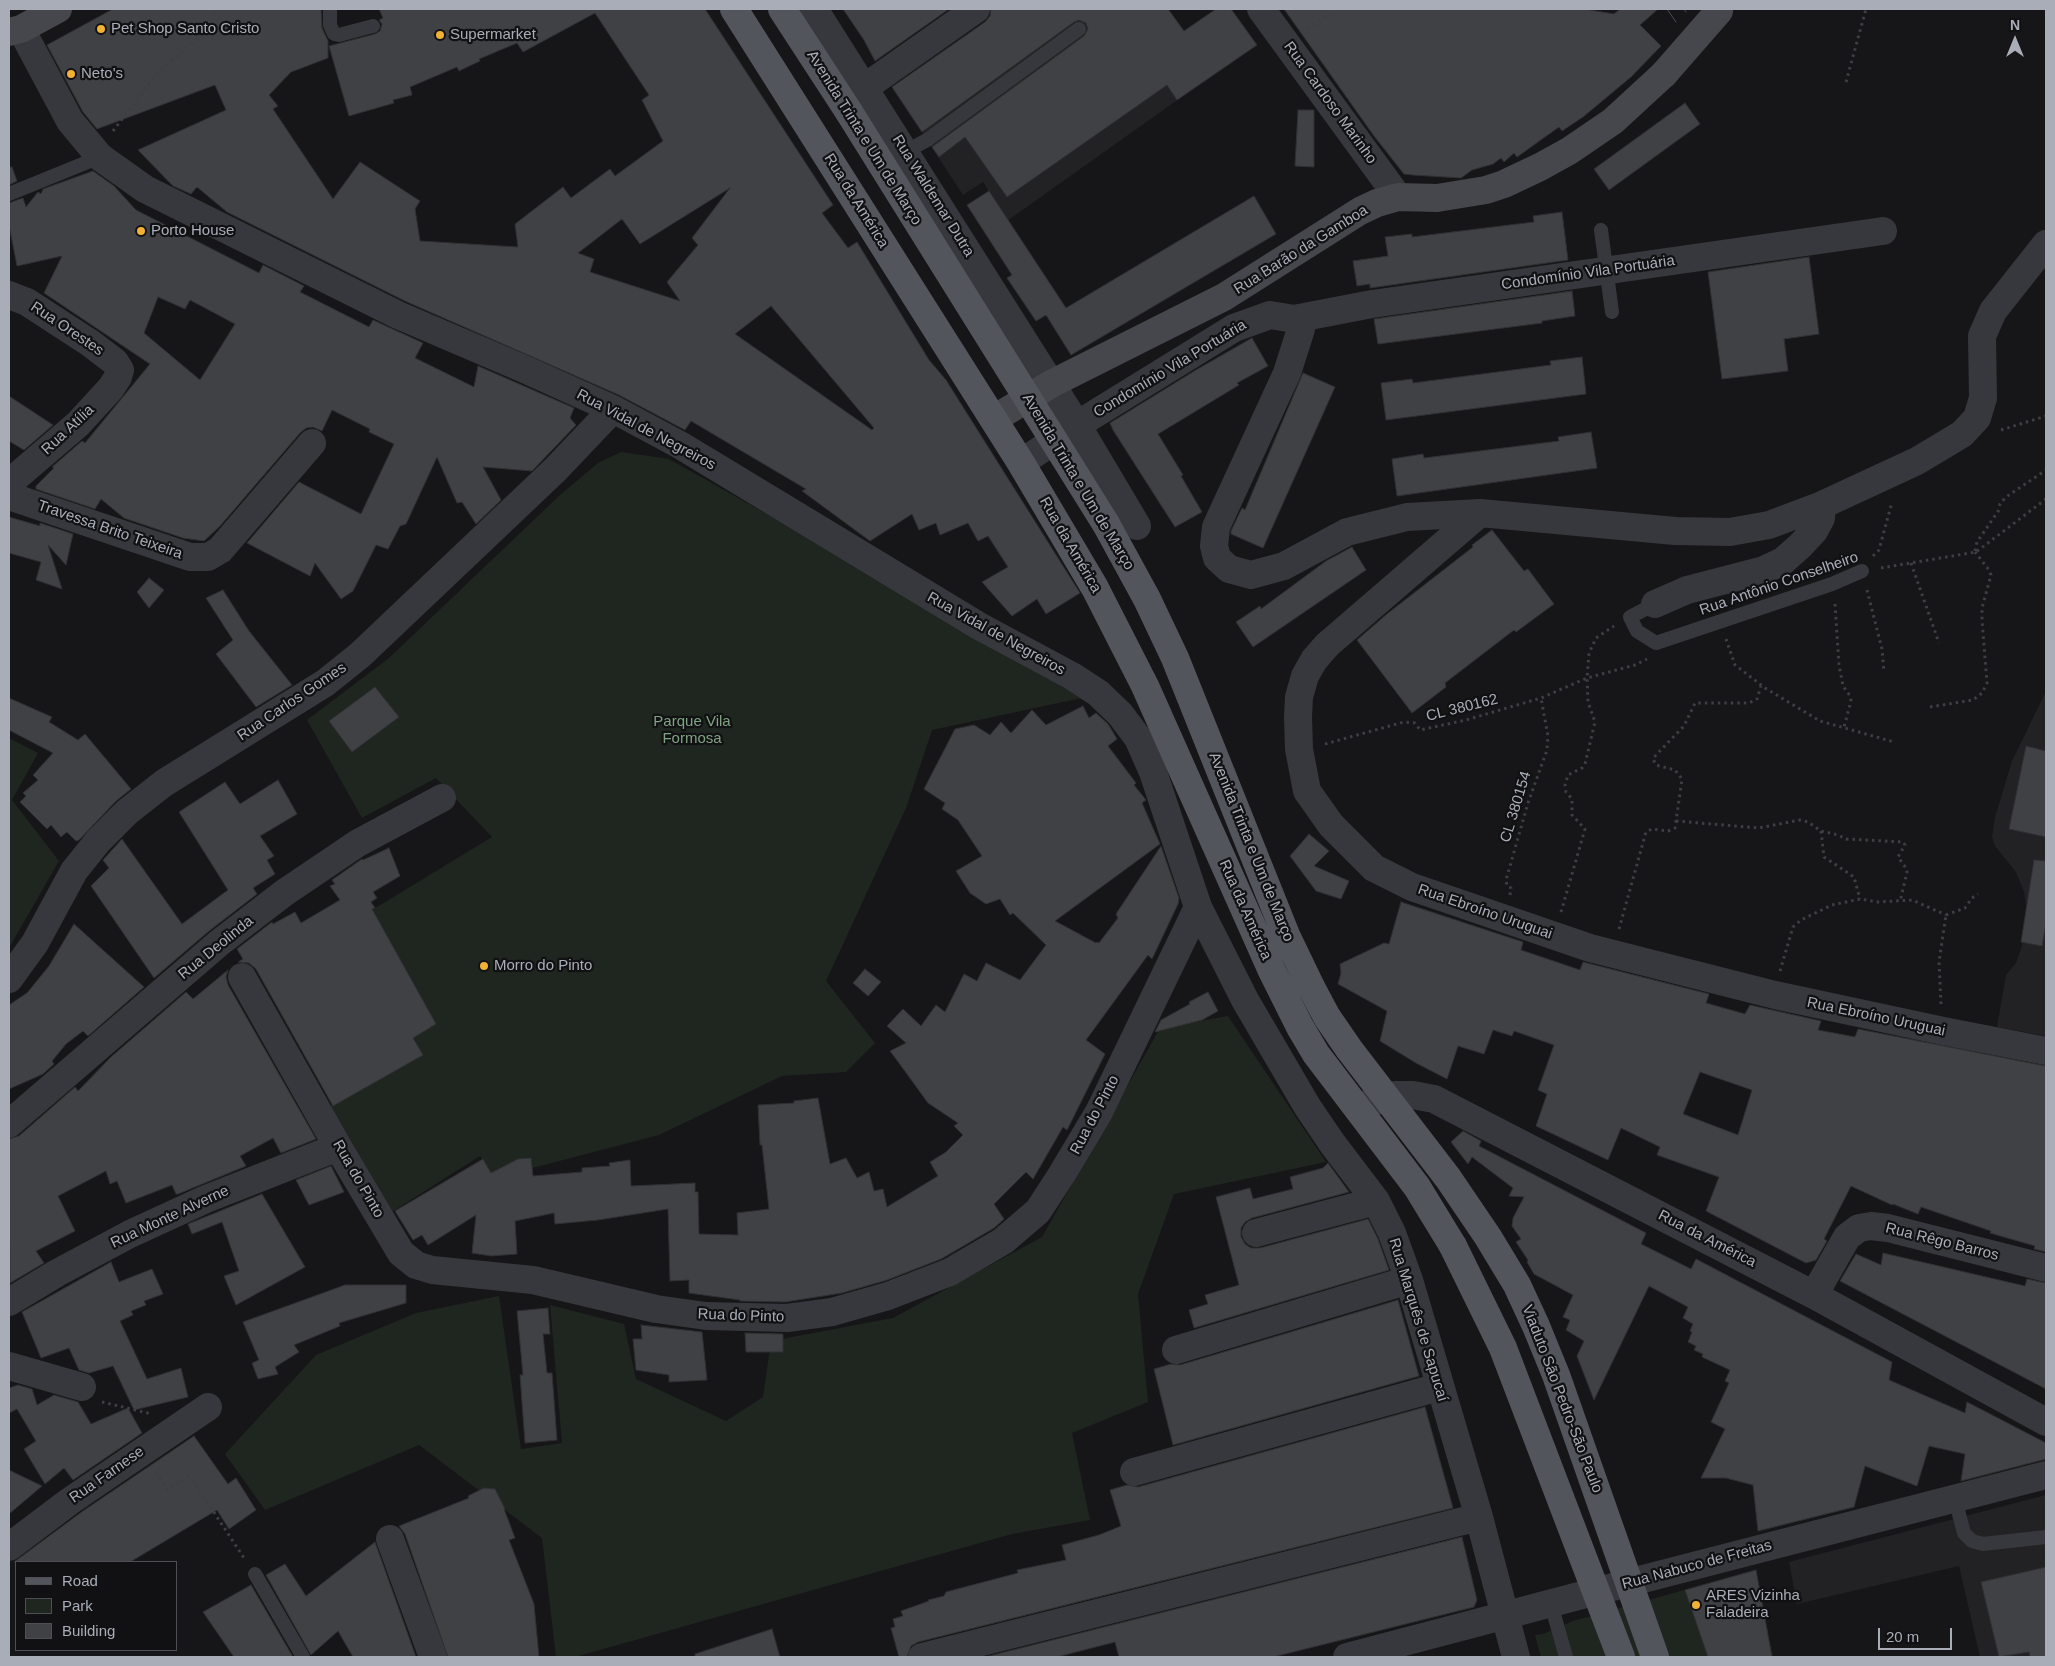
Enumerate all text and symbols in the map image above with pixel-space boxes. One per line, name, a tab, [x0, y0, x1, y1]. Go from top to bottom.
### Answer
north arrow	[1990, 15, 2040, 65]
text: N	[2010, 17, 2020, 33]
place label: Pet Shop Santo Cristo	[111, 20, 259, 38]
marker: Pet Shop Santo Cristo	[95, 23, 107, 35]
place label: Supermarket	[450, 26, 536, 44]
marker: Supermarket	[434, 29, 446, 41]
street label: Rua Cardoso Marinho	[1280, 38, 1380, 168]
street label: Avenida Trinta e Um de Março	[803, 47, 925, 229]
place label: Neto's	[81, 65, 123, 83]
marker: Neto's	[65, 68, 77, 80]
street label: Rua Waldemar Dutra	[888, 132, 978, 260]
street label: Rua da América	[820, 151, 892, 251]
street label: Rua Barão da Gamboa	[1231, 201, 1371, 299]
place label: Porto House	[151, 222, 234, 240]
marker: Porto House	[135, 225, 147, 237]
street label: Condomínio Vila Portuária	[1500, 252, 1676, 294]
street label: Rua Orestes	[27, 298, 107, 360]
street label: Condomínio Vila Portuária	[1090, 316, 1250, 422]
street label: Rua Vidal de Negreiros	[573, 386, 719, 474]
street label: Avenida Trinta e Um de Março	[1018, 391, 1138, 573]
street label: Rua Atília	[38, 401, 98, 459]
street label: Rua da América	[1035, 494, 1105, 596]
street label: Travessa Brito Teixeira	[35, 497, 185, 563]
street label: Rua Antônio Conselheiro	[1697, 548, 1861, 620]
street label: Rua Vidal de Negreiros	[924, 589, 1068, 679]
street label: Rua Carlos Gomes	[234, 659, 350, 745]
street label: CL 380162	[1424, 690, 1500, 726]
park label: Parque Vila Formosa	[653, 713, 731, 748]
street label: Avenida Trinta e Um de Março	[1205, 750, 1297, 944]
street label: CL 380154	[1497, 769, 1535, 845]
street label: Rua da América	[1215, 857, 1275, 963]
street label: Rua Ebroíno Uruguai	[1415, 881, 1555, 943]
street label: Rua Deolinda	[175, 912, 257, 984]
place label: Morro do Pinto	[494, 957, 592, 975]
marker: Morro do Pinto	[478, 960, 490, 972]
street label: Rua Ebroíno Uruguai	[1805, 994, 1947, 1040]
street label: Rua do Pinto	[1067, 1072, 1123, 1158]
street label: Rua do Pinto	[329, 1137, 387, 1221]
street label: Rua Monte Alverne	[108, 1182, 232, 1252]
street label: Rua da América	[1655, 1207, 1759, 1271]
street label: Rua Rêgo Barros	[1884, 1219, 2000, 1265]
street label: Rua Marquês de Sapucaí	[1385, 1236, 1451, 1404]
street label: Viaduto São Pedro-São Paulo	[1518, 1302, 1606, 1496]
street label: Rua do Pinto	[697, 1305, 785, 1327]
street label: Rua Farnese	[66, 1443, 148, 1507]
street label: Rua Nabuco de Freitas	[1620, 1536, 1774, 1594]
legend	[15, 1561, 178, 1651]
text: Road	[62, 1572, 98, 1589]
place label: ARES Vizinha Faladeira	[1706, 1587, 1800, 1622]
text: Park	[62, 1597, 93, 1614]
marker: ARES Vizinha Faladeira	[1690, 1599, 1702, 1611]
scale bar	[1880, 1618, 1954, 1650]
text: Building	[62, 1622, 115, 1639]
text: 20 m	[1886, 1628, 1919, 1645]

